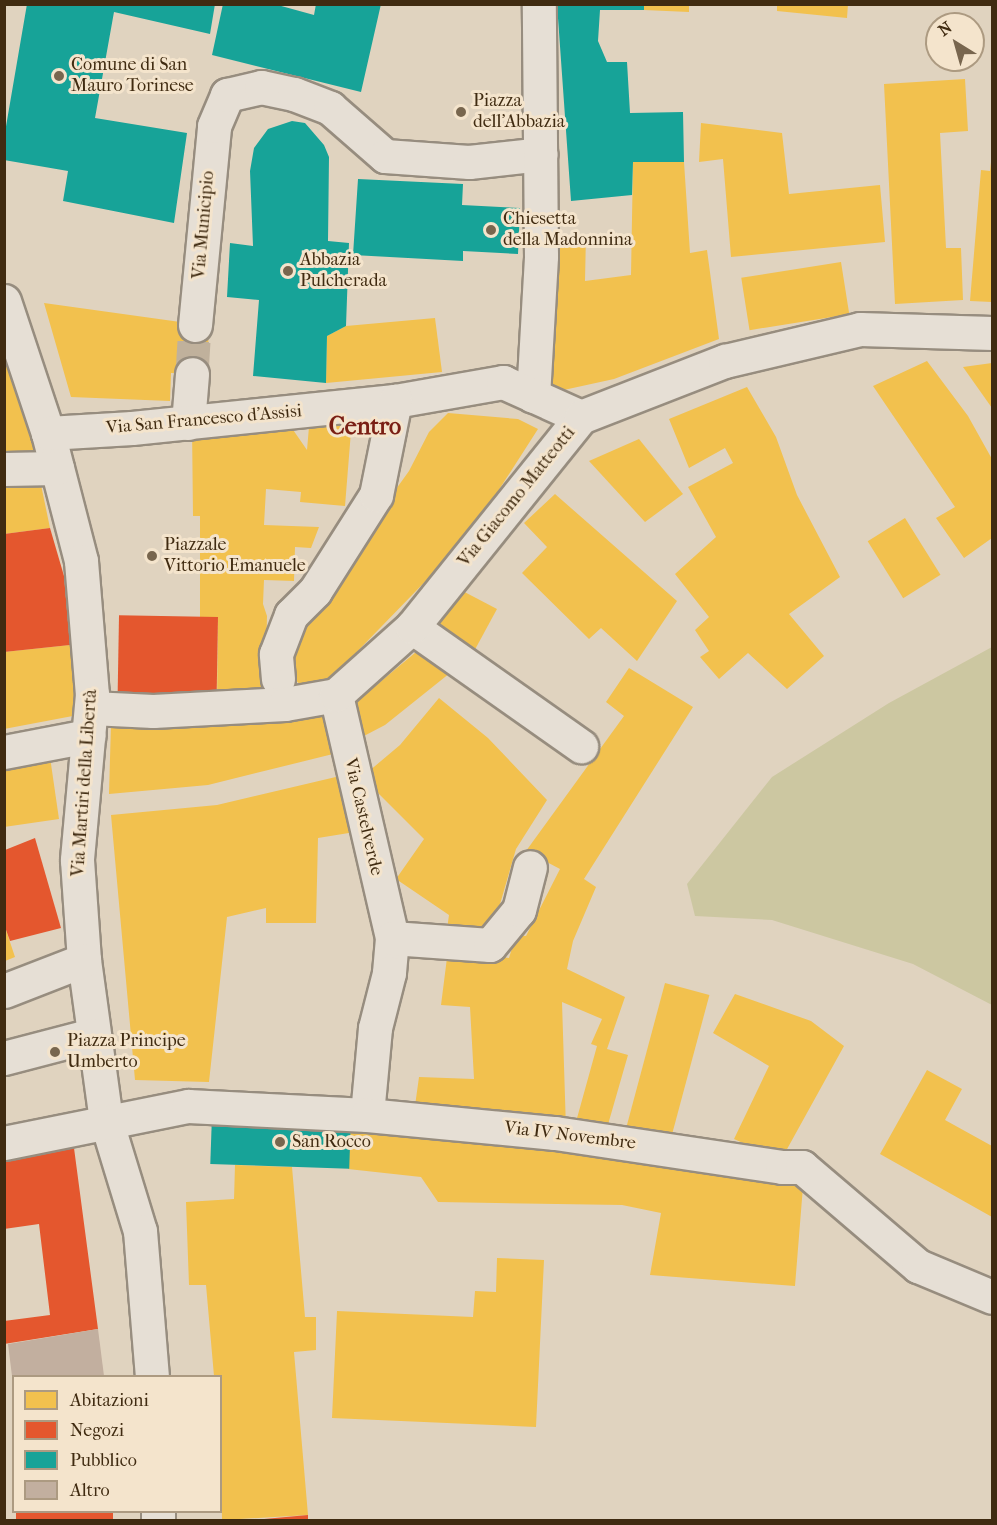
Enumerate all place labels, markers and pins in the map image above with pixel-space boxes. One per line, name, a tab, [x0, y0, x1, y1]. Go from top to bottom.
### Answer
place label: Comune di San Mauro Torinese	[71, 55, 194, 98]
marker: Comune di San Mauro Torinese	[52, 69, 66, 83]
place label: Piazza dell'Abbazia	[473, 91, 565, 134]
marker: Piazza dell'Abbazia	[454, 105, 468, 119]
place label: Chiesetta della Madonnina	[503, 209, 632, 252]
marker: Chiesetta della Madonnina	[484, 223, 498, 237]
place label: Abbazia Pulcherada	[300, 250, 387, 292]
marker: Abbazia Pulcherada	[281, 264, 295, 278]
place label: Piazzale Vittorio Emanuele	[164, 535, 306, 578]
marker: Piazzale Vittorio Emanuele	[145, 549, 159, 563]
place label: Piazza Principe Umberto	[67, 1031, 186, 1074]
marker: Piazza Principe Umberto	[48, 1045, 62, 1059]
place label: San Rocco	[292, 1131, 371, 1153]
marker: San Rocco	[273, 1135, 287, 1149]

